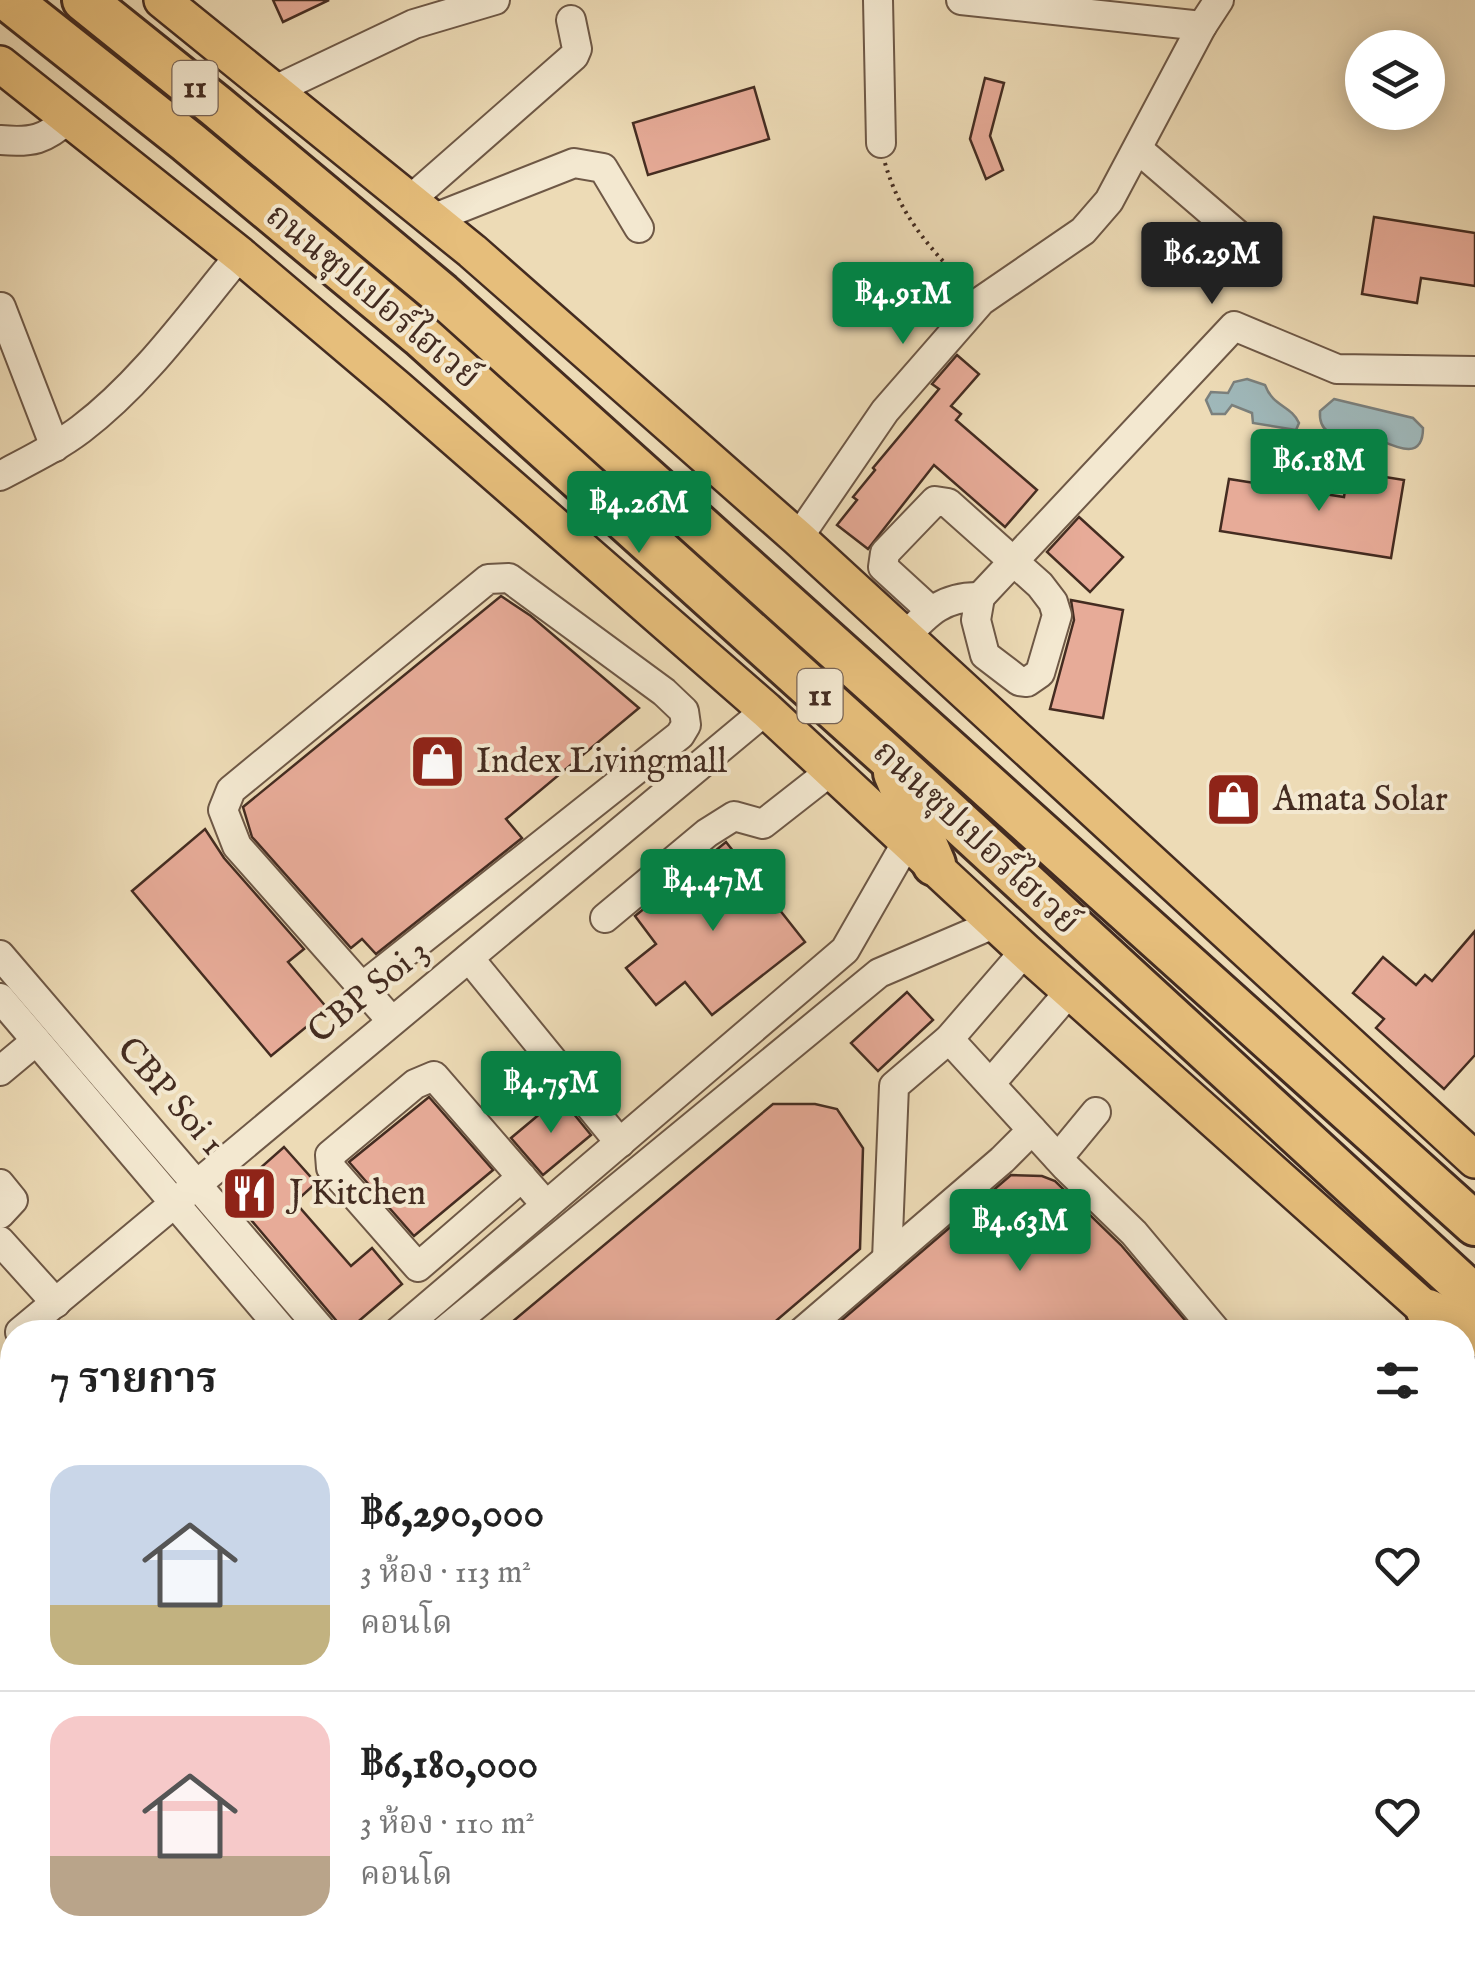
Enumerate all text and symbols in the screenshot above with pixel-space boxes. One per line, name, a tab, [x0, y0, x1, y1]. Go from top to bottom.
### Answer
map controls	[1345, 30, 1445, 130]
button: layers	[1345, 30, 1445, 130]
road number: 11	[172, 61, 218, 115]
street label: ถนนซุปเปอร์ไฮเวย์	[256, 190, 492, 400]
pin: ฿6.29M	[1131, 222, 1293, 307]
text: ฿6.29M	[1163, 234, 1261, 275]
pin: ฿4.91M	[822, 262, 984, 347]
text: ฿4.91M	[854, 274, 952, 315]
pin: ฿6.18M	[1238, 429, 1400, 514]
text: ฿6.18M	[1273, 441, 1365, 482]
pin: ฿4.26M	[558, 471, 720, 556]
text: ฿4.26M	[589, 483, 689, 524]
road number: 11	[798, 669, 842, 723]
street label: ถนนซุปเปอร์ไฮเวย์	[862, 727, 1091, 945]
shop icon: Index Livingmall	[407, 732, 467, 792]
place label: Index Livingmall	[476, 740, 727, 785]
shop icon: Amata Solar	[1204, 770, 1264, 830]
place label: Amata Solar	[1272, 778, 1448, 823]
pin: ฿4.47M	[632, 849, 794, 934]
text: ฿4.47M	[662, 861, 764, 902]
street label: CBP Soi 3	[299, 930, 439, 1054]
street label: CBP Soi 1	[106, 1028, 234, 1166]
pin: ฿4.75M	[470, 1051, 632, 1136]
text: ฿4.75M	[503, 1063, 599, 1104]
restaurant icon: J Kitchen	[220, 1164, 280, 1224]
place label: J Kitchen	[285, 1172, 426, 1217]
pin: ฿4.63M	[939, 1189, 1101, 1274]
text: ฿4.63M	[972, 1201, 1068, 1242]
icon: filters	[1370, 1353, 1425, 1408]
text: 7 รายการ	[50, 1354, 217, 1407]
text: ฿6,290,000	[360, 1488, 544, 1541]
icon: home	[130, 1505, 250, 1625]
icon: heart	[1370, 1538, 1425, 1593]
text: 3 ห้อง · 113 m²	[360, 1553, 531, 1594]
text: คอนโด	[360, 1604, 453, 1645]
text: ฿6,180,000	[360, 1739, 538, 1792]
icon: home	[130, 1756, 250, 1876]
icon: heart	[1370, 1789, 1425, 1844]
text: 3 ห้อง · 110 m²	[360, 1804, 535, 1845]
text: คอนโด	[360, 1855, 453, 1896]

